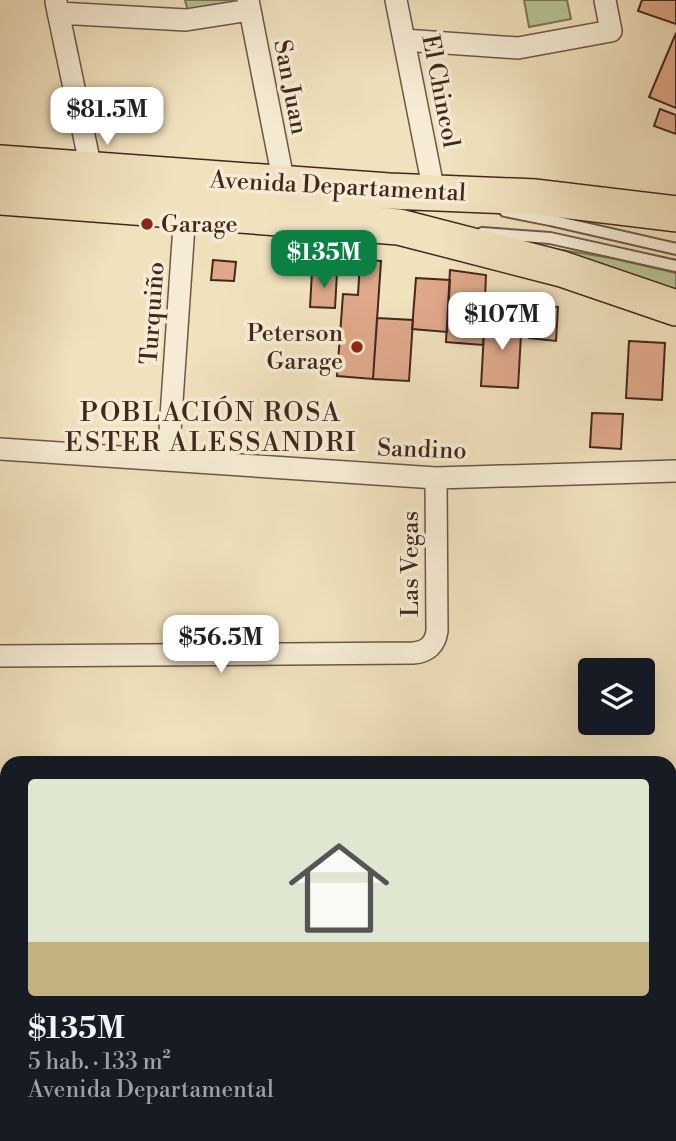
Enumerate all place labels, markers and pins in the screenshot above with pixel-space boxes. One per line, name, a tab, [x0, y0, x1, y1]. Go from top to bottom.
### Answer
pin: $81.5M	[50, 88, 164, 147]
place label: Garage	[161, 210, 238, 240]
marker: Garage	[139, 216, 155, 232]
pin: $135M	[275, 230, 373, 290]
pin: $107M	[453, 292, 551, 352]
place label: Peterson Garage	[247, 319, 343, 377]
marker: Peterson Garage	[349, 339, 365, 355]
pin: $56.5M	[164, 616, 278, 675]

